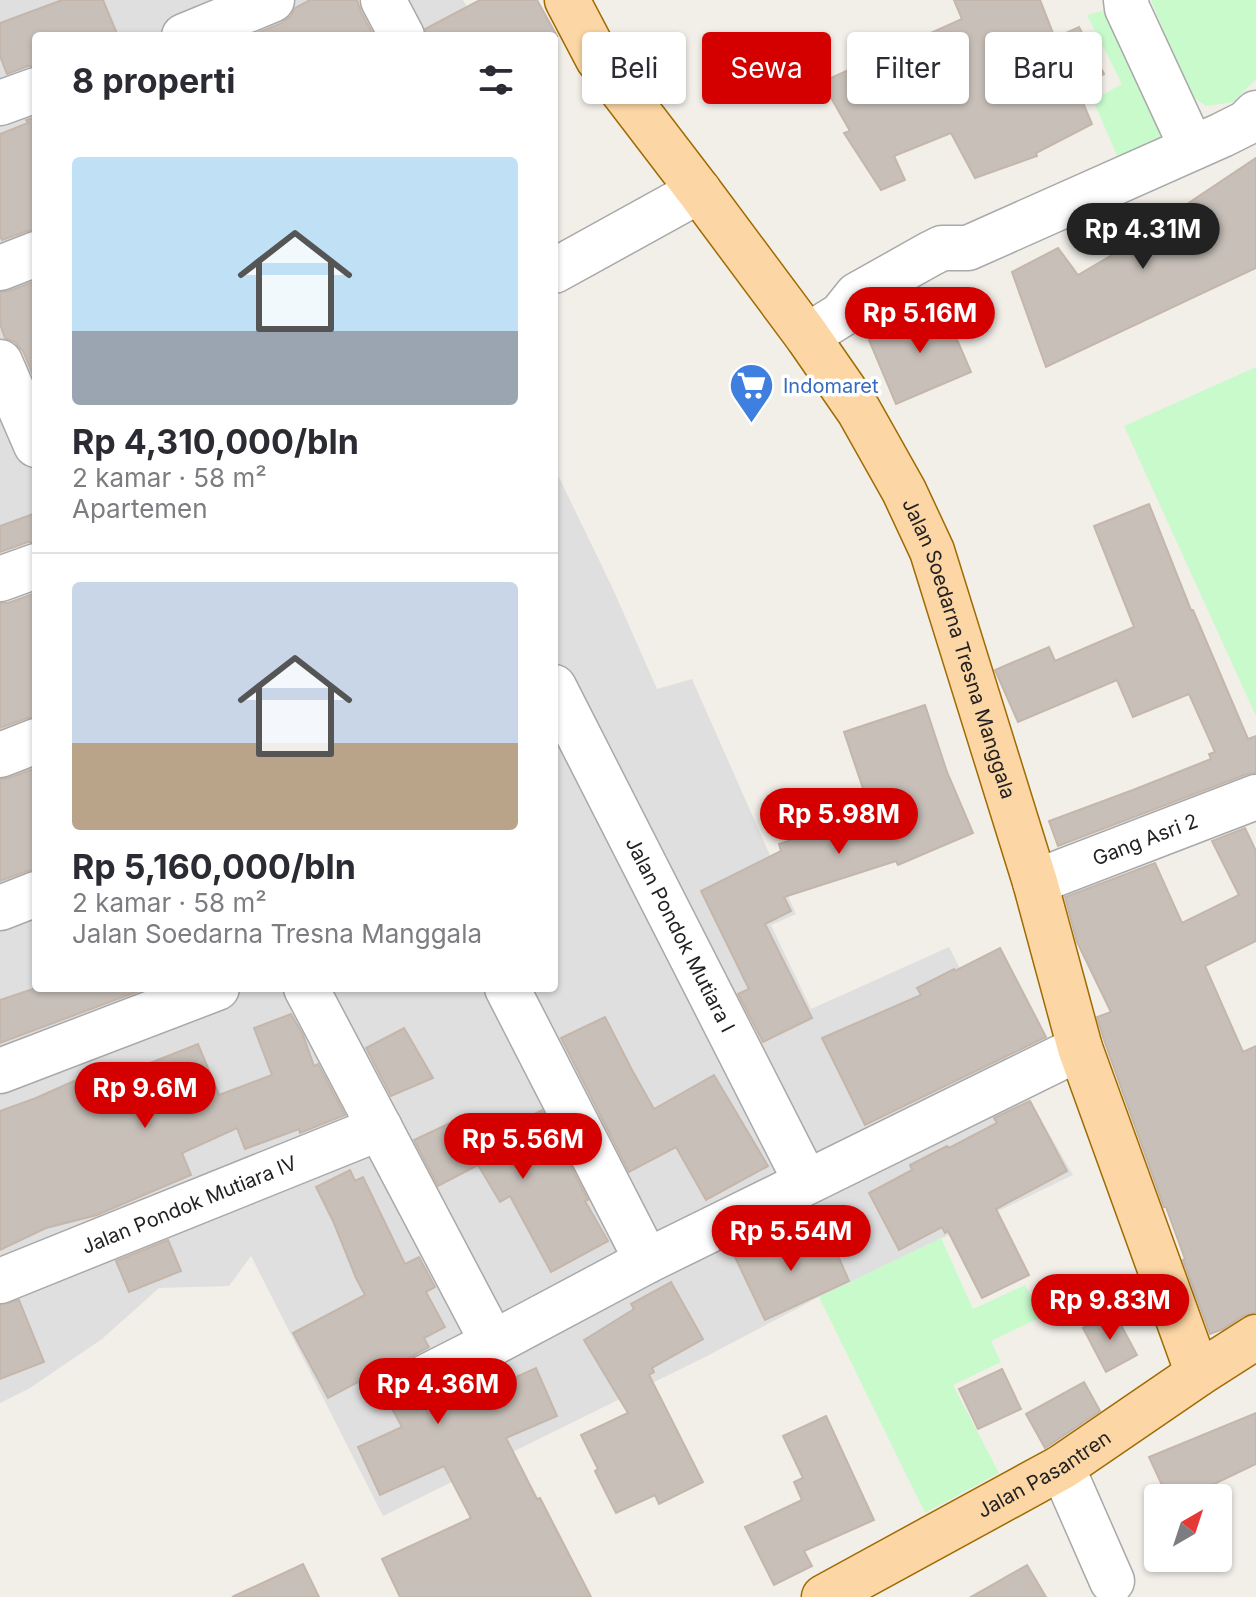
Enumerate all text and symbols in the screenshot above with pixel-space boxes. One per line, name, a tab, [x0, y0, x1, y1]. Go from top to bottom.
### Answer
chip: Beli	[582, 32, 686, 104]
chip: Sewa	[702, 32, 831, 104]
chip: Filter	[847, 32, 969, 104]
chip: Baru	[985, 32, 1102, 104]
icon: filters	[474, 58, 518, 102]
text: 8 properti	[72, 60, 235, 101]
pin: Rp 4.31M	[1060, 203, 1226, 271]
icon: home	[223, 209, 367, 353]
text: Rp 4.31M	[1085, 213, 1201, 244]
pin: Rp 5.16M	[837, 287, 1003, 355]
text: Rp 5.16M	[863, 297, 977, 328]
supermarket icon: Indomaret	[728, 362, 776, 425]
place label: Indomaret	[783, 374, 879, 398]
text: Rp 4,310,000/bln	[72, 421, 359, 462]
text: 2 kamar · 58 m²	[72, 462, 267, 493]
text: Apartemen	[72, 493, 208, 524]
street label: Jalan Soedarna Tresna Manggala	[897, 495, 1020, 802]
icon: home	[223, 634, 367, 778]
pin: Rp 5.98M	[756, 788, 922, 856]
text: Rp 5.98M	[778, 798, 900, 829]
street label: Gang Asri 2	[1089, 809, 1201, 871]
street label: Jalan Pondok Mutiara I	[620, 833, 740, 1036]
text: Rp 5,160,000/bln	[72, 846, 356, 887]
text: 2 kamar · 58 m²	[72, 887, 267, 918]
text: Jalan Soedarna Tresna Manggala	[72, 918, 482, 949]
pin: Rp 9.6M	[71, 1062, 219, 1130]
text: Rp 9.6M	[93, 1072, 197, 1103]
pin: Rp 5.56M	[440, 1113, 606, 1181]
text: Rp 5.56M	[462, 1123, 584, 1154]
street label: Jalan Pondok Mutiara IV	[78, 1151, 300, 1259]
pin: Rp 5.54M	[708, 1205, 874, 1273]
text: Rp 5.54M	[730, 1215, 852, 1246]
pin: Rp 9.83M	[1027, 1274, 1193, 1342]
text: Rp 9.83M	[1049, 1284, 1171, 1315]
pin: Rp 4.36M	[355, 1358, 521, 1426]
text: Rp 4.36M	[377, 1368, 499, 1399]
street label: Jalan Pasantren	[973, 1425, 1115, 1523]
north arrow	[1144, 1484, 1232, 1572]
map controls	[1144, 1484, 1232, 1572]

